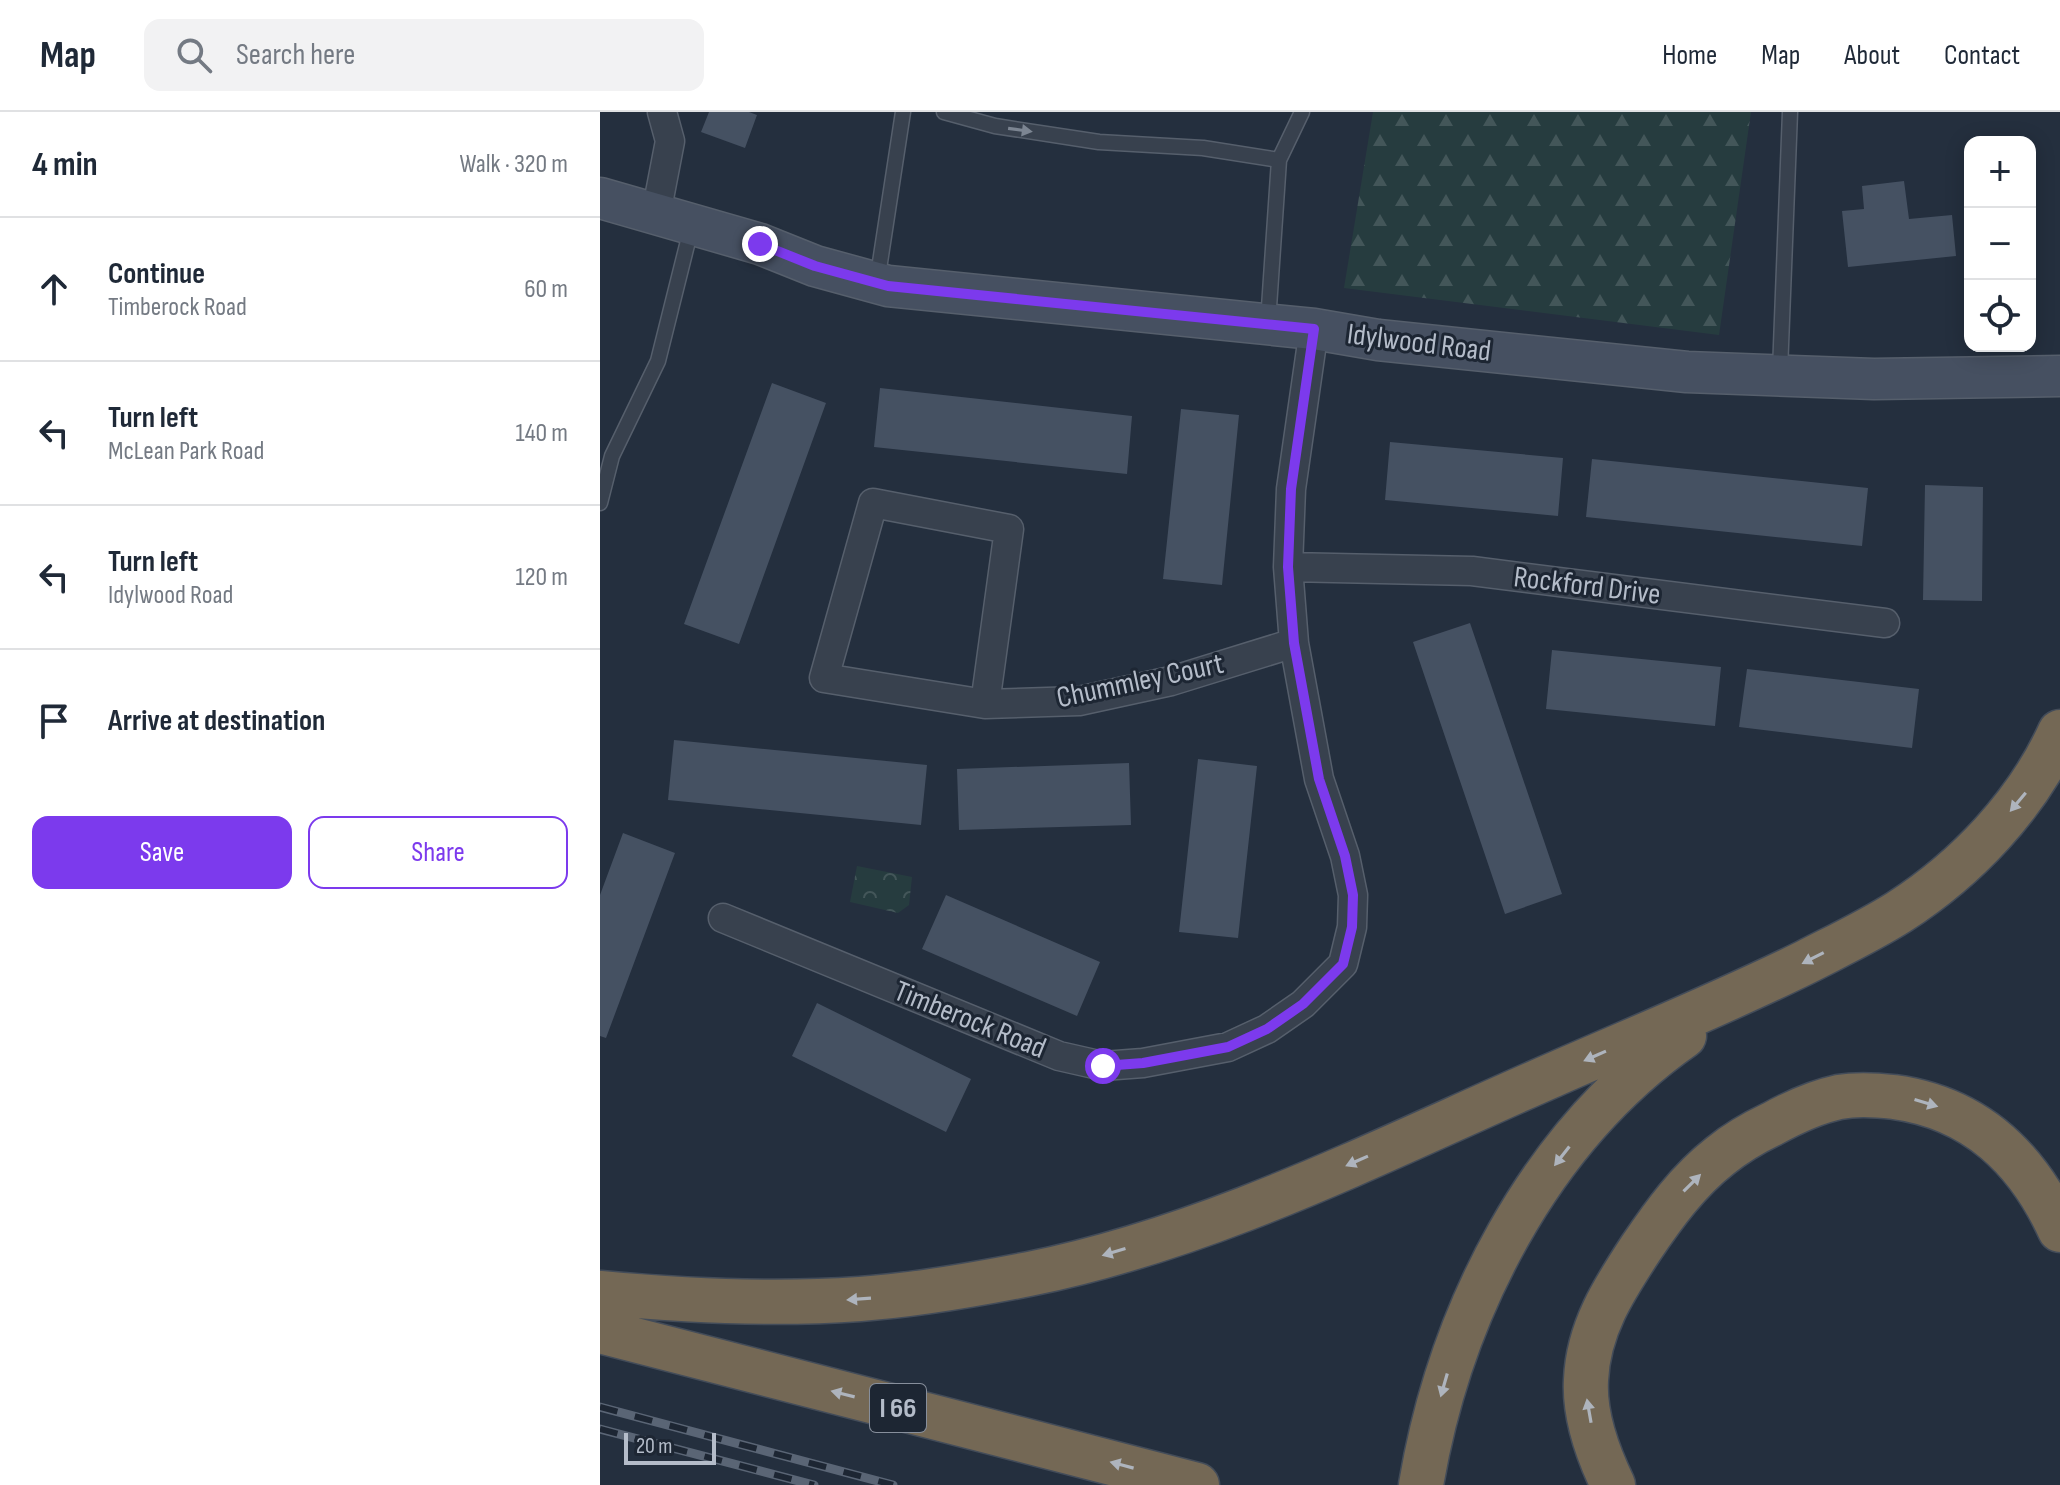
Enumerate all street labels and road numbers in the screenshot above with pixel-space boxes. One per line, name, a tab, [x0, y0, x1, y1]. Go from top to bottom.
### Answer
street label: Idylwood Road	[1345, 316, 1493, 370]
street label: Rockford Drive	[1512, 559, 1662, 613]
street label: Chummley Court	[1053, 646, 1227, 716]
street label: Timberock Road	[889, 973, 1051, 1067]
road number: I 66	[870, 1384, 926, 1432]

